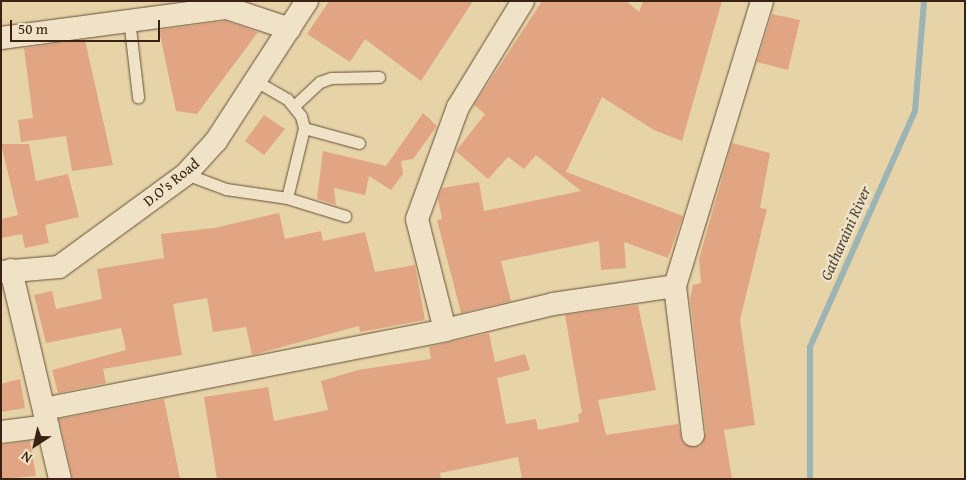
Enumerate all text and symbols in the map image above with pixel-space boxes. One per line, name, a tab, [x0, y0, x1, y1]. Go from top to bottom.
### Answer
scale bar	[12, 10, 162, 42]
text: 50 m	[18, 18, 48, 39]
street label: D.O's Road	[140, 154, 202, 210]
water label: Gatharaini River	[816, 183, 874, 283]
north arrow	[10, 420, 60, 470]
text: N	[17, 446, 36, 468]

